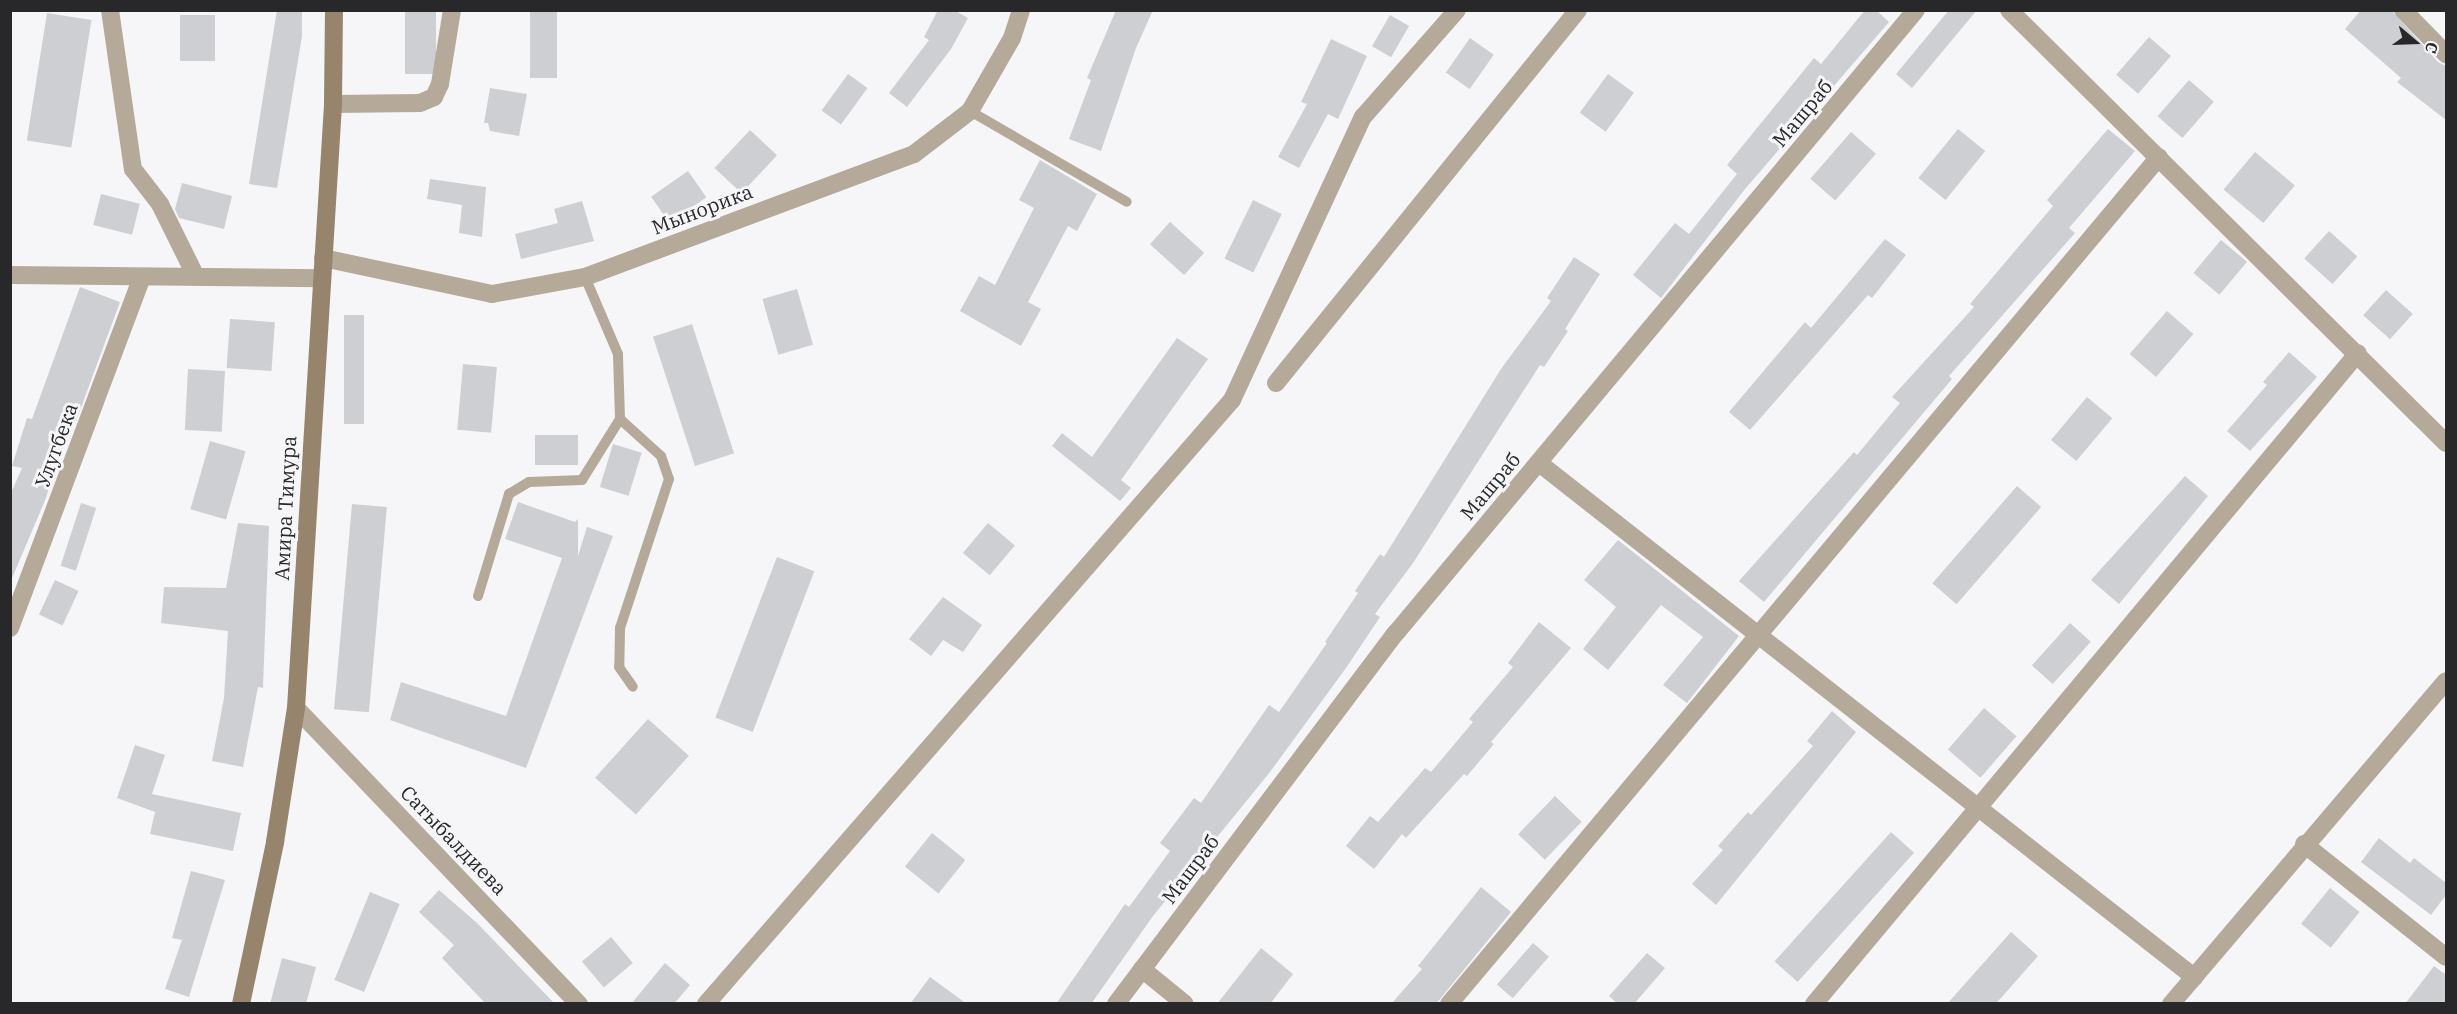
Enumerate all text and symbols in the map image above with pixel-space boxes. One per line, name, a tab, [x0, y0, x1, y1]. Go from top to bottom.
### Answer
north arrow	[2385, 12, 2445, 72]
text: С	[2421, 40, 2443, 56]
street label: Машраб	[1767, 75, 1837, 151]
street label: Мынорика	[648, 179, 756, 239]
street label: Улугбека	[30, 400, 82, 490]
street label: Амира Тимура	[269, 435, 301, 581]
street label: Машраб	[1455, 448, 1525, 524]
street label: Сатыбалдиева	[396, 780, 512, 900]
street label: Машраб	[1156, 830, 1224, 908]

